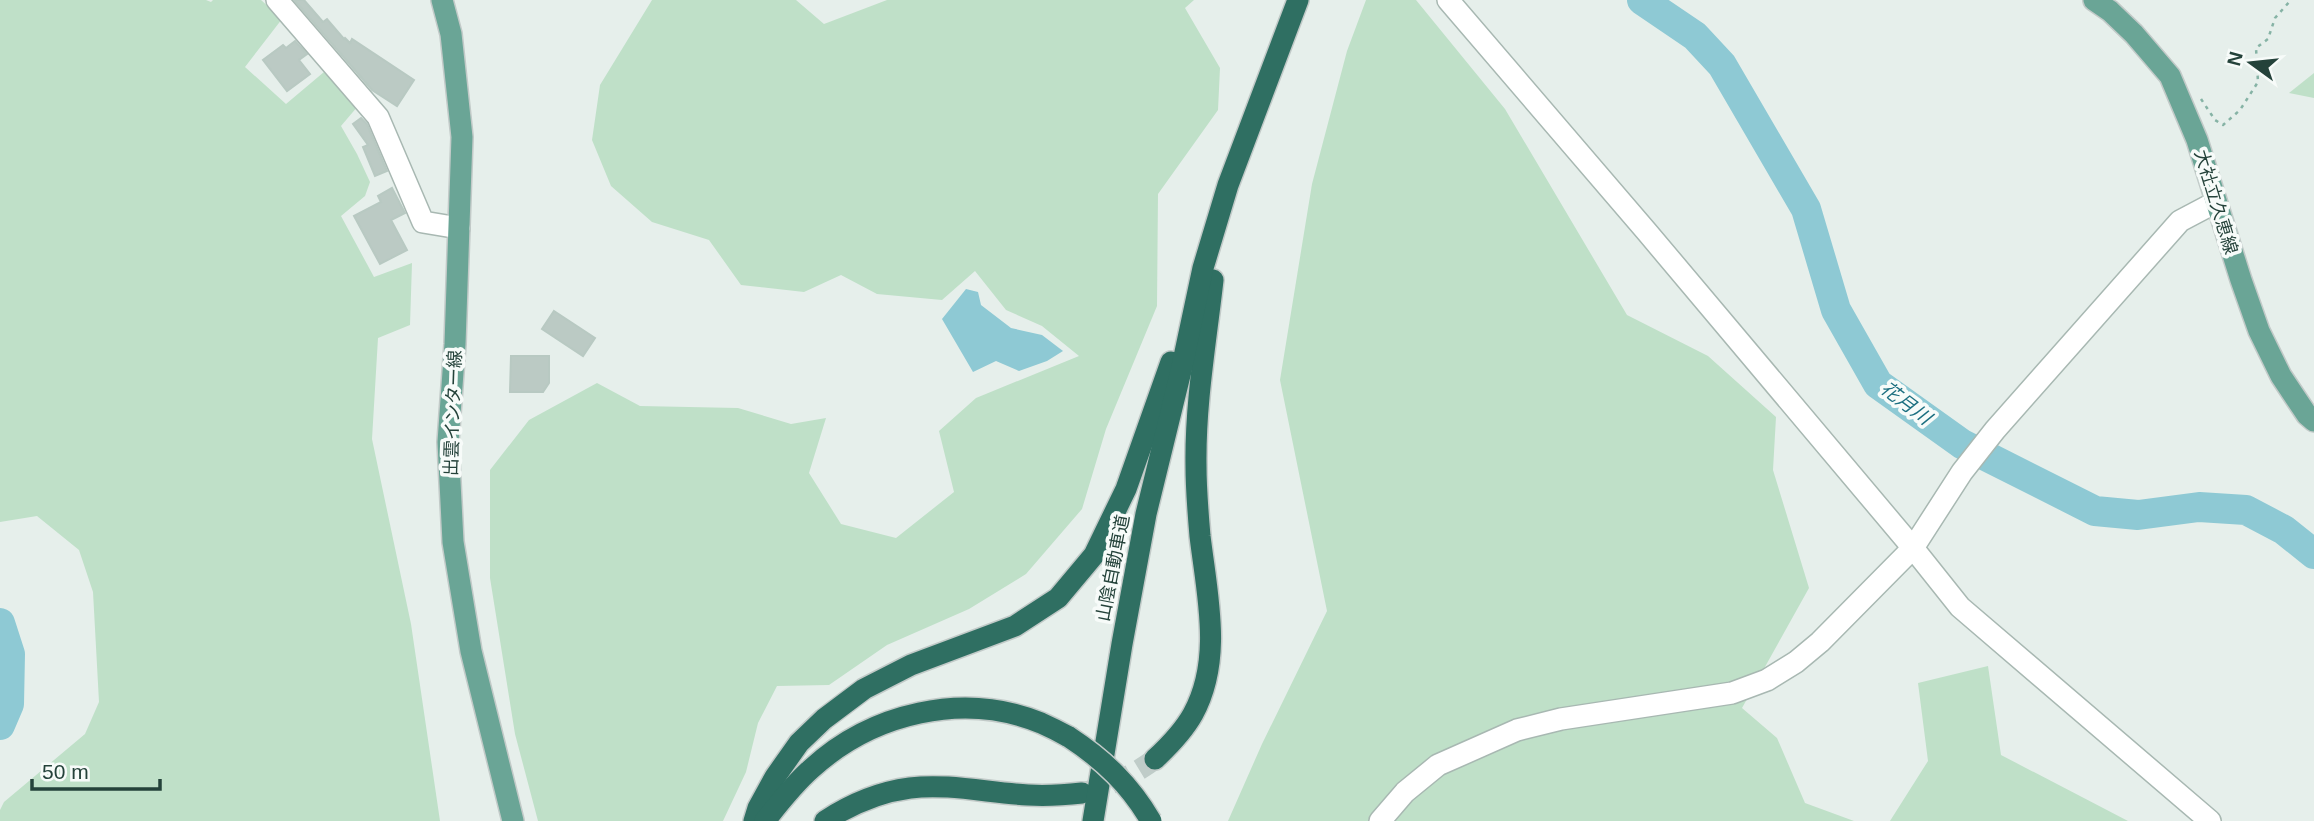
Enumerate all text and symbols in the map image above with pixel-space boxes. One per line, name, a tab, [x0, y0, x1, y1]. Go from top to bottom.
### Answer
north arrow	[2216, 28, 2286, 98]
text: N	[2223, 49, 2247, 68]
street label: 大社立久恵線	[2191, 147, 2241, 257]
street label: 出雲インター線	[441, 350, 465, 476]
water label: 花月川	[1877, 377, 1937, 430]
street label: 山陰自動車道	[1093, 513, 1133, 623]
scale bar	[32, 748, 159, 792]
text: 50 m	[42, 760, 89, 783]

